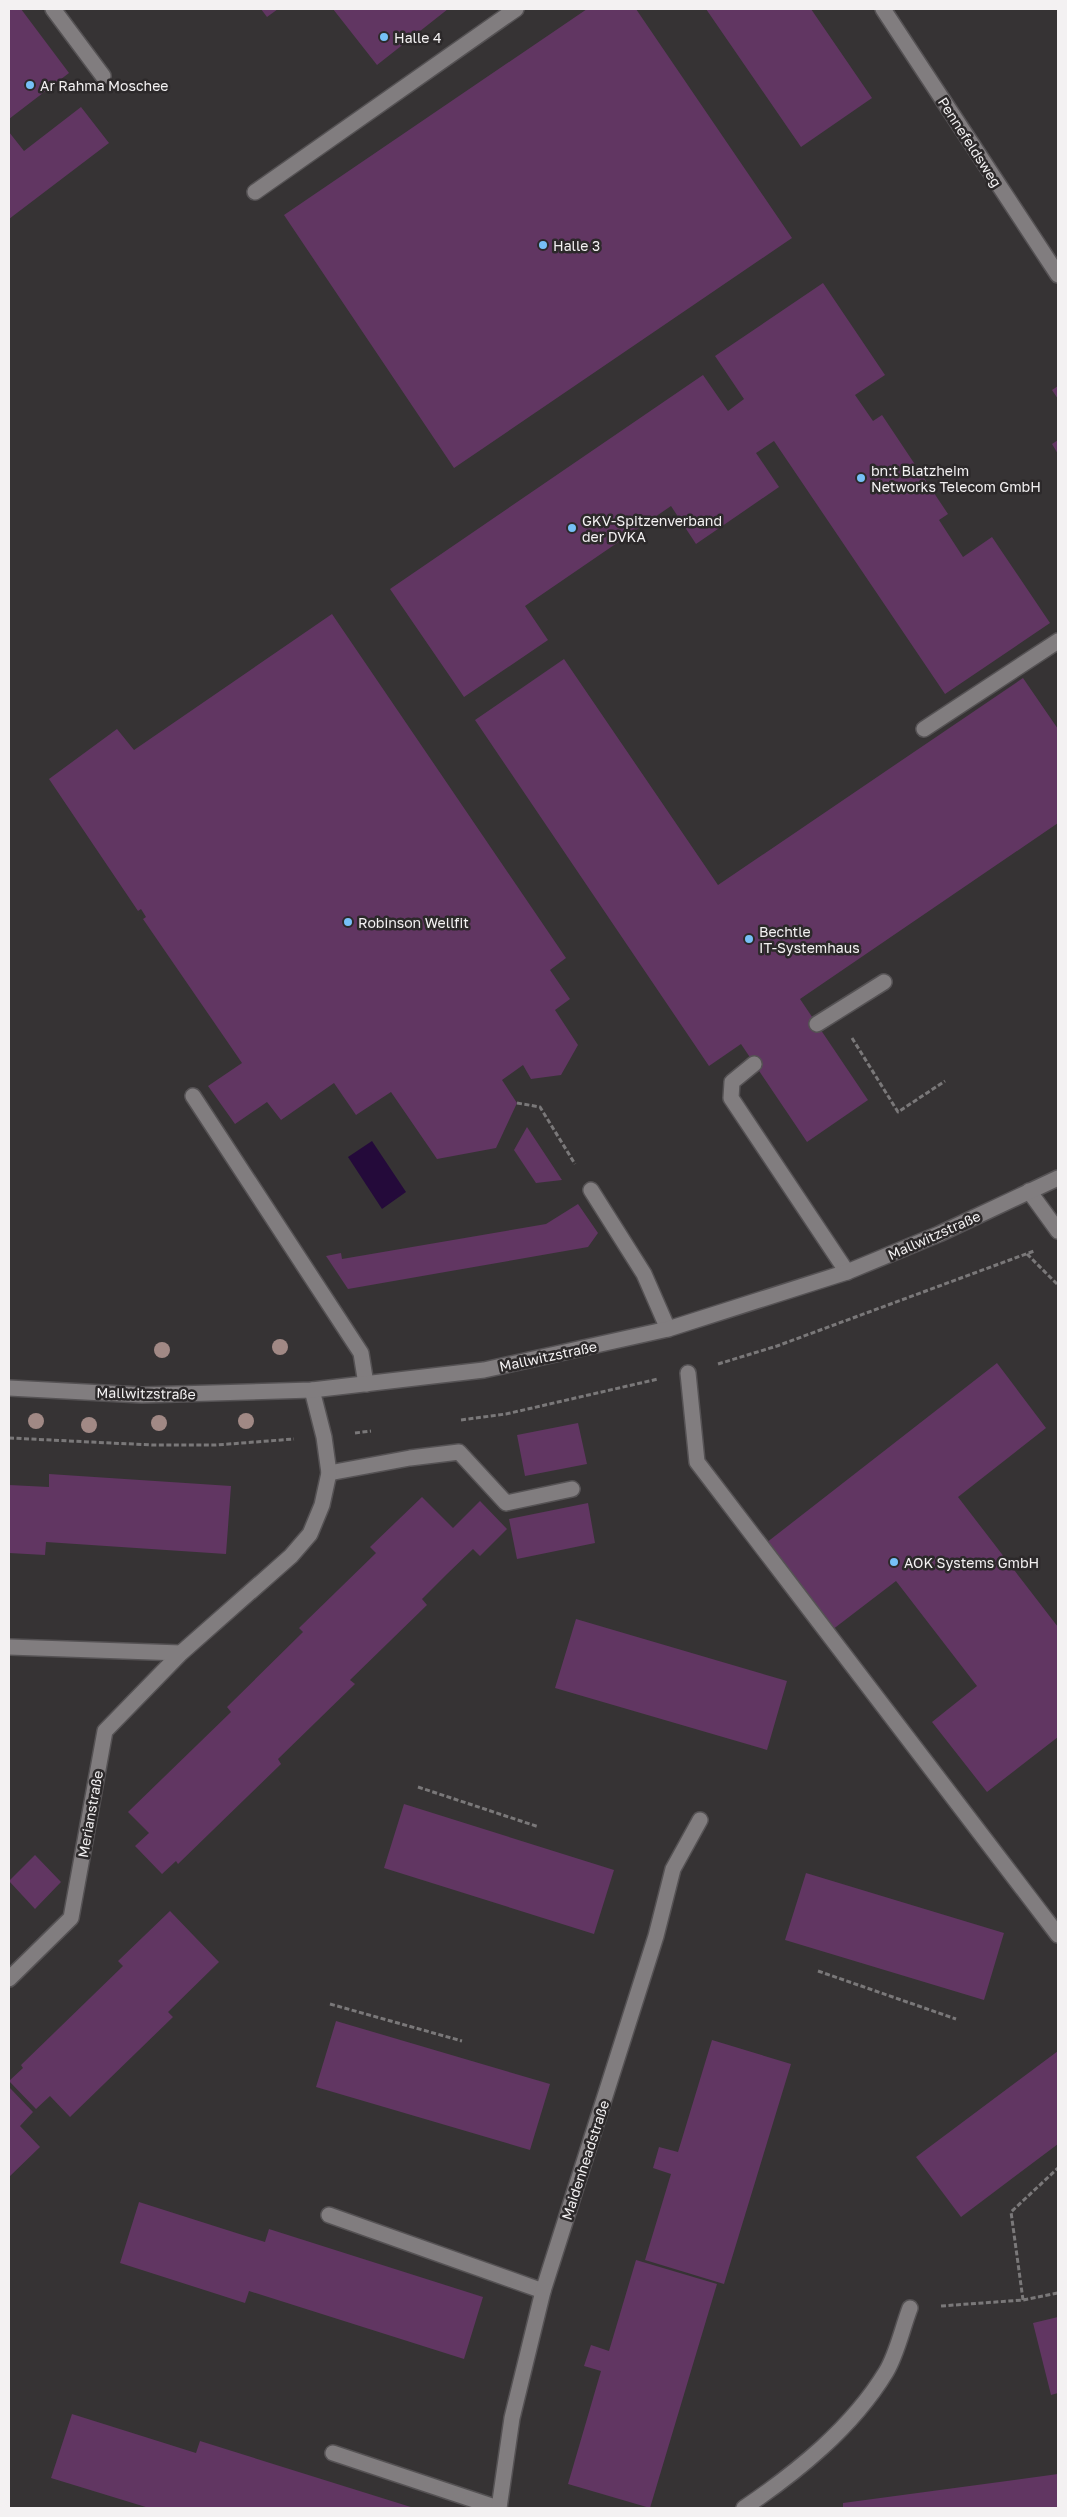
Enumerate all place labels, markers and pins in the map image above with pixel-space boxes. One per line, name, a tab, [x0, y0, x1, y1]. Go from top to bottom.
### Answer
place label: Halle 4	[394, 29, 442, 46]
marker: Halle 4	[378, 31, 390, 43]
place label: Ar Rahma Moschee	[40, 77, 168, 94]
marker: Ar Rahma Moschee	[24, 79, 36, 91]
place label: Halle 3	[553, 237, 600, 254]
marker: Halle 3	[537, 239, 549, 251]
place label: bn:t Blatzheim Networks Telecom GmbH	[871, 462, 1041, 495]
marker: bn:t Blatzheim Networks Telecom GmbH	[855, 472, 867, 484]
place label: GKV-Spitzenverband der DVKA	[582, 512, 722, 545]
marker: GKV-Spitzenverband der DVKA	[566, 522, 578, 534]
place label: Robinson Wellfit	[358, 914, 469, 931]
marker: Robinson Wellfit	[342, 916, 354, 928]
place label: Bechtle IT-Systemhaus	[759, 923, 860, 956]
marker: Bechtle IT-Systemhaus	[743, 933, 755, 945]
place label: AOK Systems GmbH	[904, 1554, 1039, 1571]
marker: AOK Systems GmbH	[888, 1556, 900, 1568]

